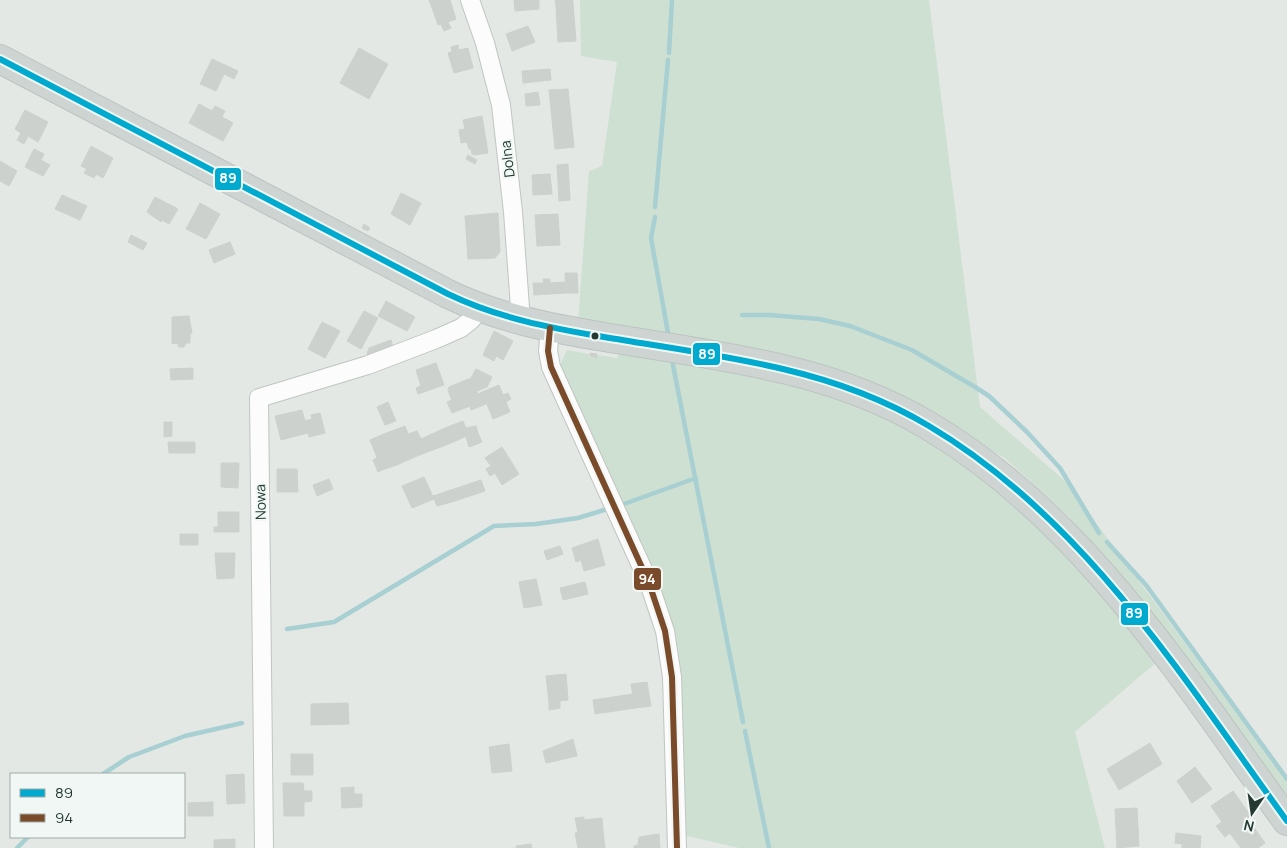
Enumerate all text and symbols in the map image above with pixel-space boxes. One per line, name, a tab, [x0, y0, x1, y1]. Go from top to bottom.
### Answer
street label: Dolna	[495, 139, 519, 179]
line badge: 89	[214, 167, 242, 191]
text: 89	[219, 168, 237, 187]
unlabelled marker	[590, 331, 600, 341]
line badge: 89	[692, 342, 721, 366]
text: 89	[698, 344, 716, 363]
street label: Nowa	[250, 484, 270, 520]
line badge: 94	[633, 567, 662, 591]
text: 94	[638, 569, 656, 588]
line badge: 89	[1120, 602, 1149, 626]
text: 89	[1125, 603, 1143, 622]
legend	[10, 773, 185, 838]
text: 89	[55, 782, 73, 803]
north arrow	[1227, 788, 1277, 838]
text: 94	[55, 807, 73, 828]
text: N	[1242, 816, 1256, 837]

